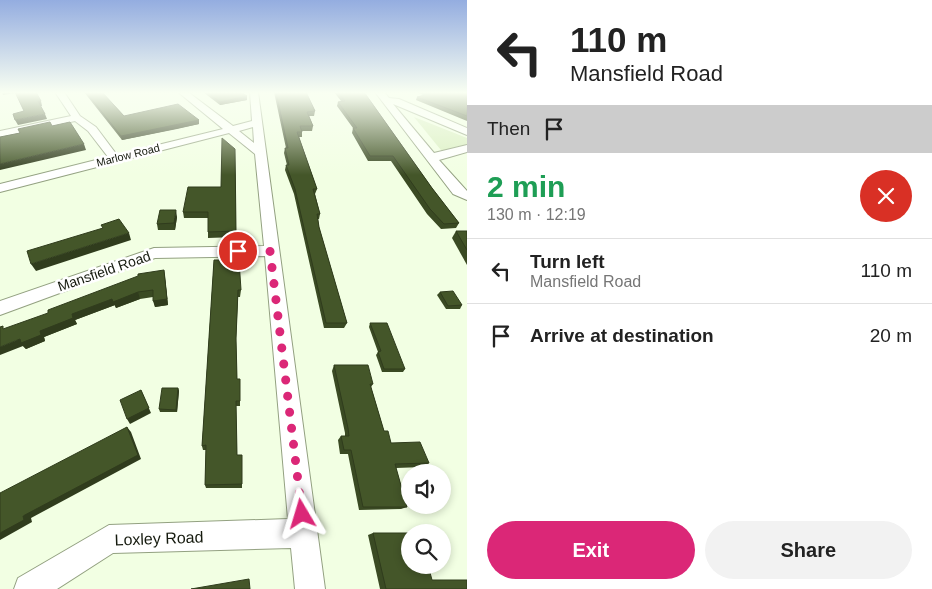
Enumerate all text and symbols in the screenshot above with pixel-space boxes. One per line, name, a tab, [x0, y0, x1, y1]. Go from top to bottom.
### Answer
icon: left	[487, 20, 552, 85]
text: 110 m	[570, 20, 667, 59]
text: Mansfield Road	[570, 61, 723, 86]
icon: arrive	[540, 115, 568, 143]
text: Then	[487, 118, 530, 139]
street label: Marlow Road	[95, 141, 161, 169]
text: 2 min	[487, 170, 565, 203]
button: close	[860, 170, 912, 222]
text: 130 m · 12:19	[487, 206, 586, 223]
pin	[217, 230, 259, 272]
icon: arrive	[224, 237, 252, 265]
street label: Mansfield Road	[55, 248, 153, 294]
text: Turn left	[530, 251, 605, 272]
icon: left	[487, 257, 515, 285]
text: 110 m	[861, 260, 912, 281]
text: Mansfield Road	[530, 273, 641, 290]
icon: arrive	[487, 322, 515, 350]
text: Arrive at destination	[530, 325, 714, 346]
text: 20 m	[870, 325, 912, 346]
map controls	[401, 464, 451, 574]
button: sound	[401, 464, 451, 514]
position arrow	[275, 487, 327, 539]
button: Exit	[487, 521, 695, 579]
button: Share	[705, 521, 912, 579]
button: search	[401, 524, 451, 574]
street label: Loxley Road	[114, 528, 204, 549]

